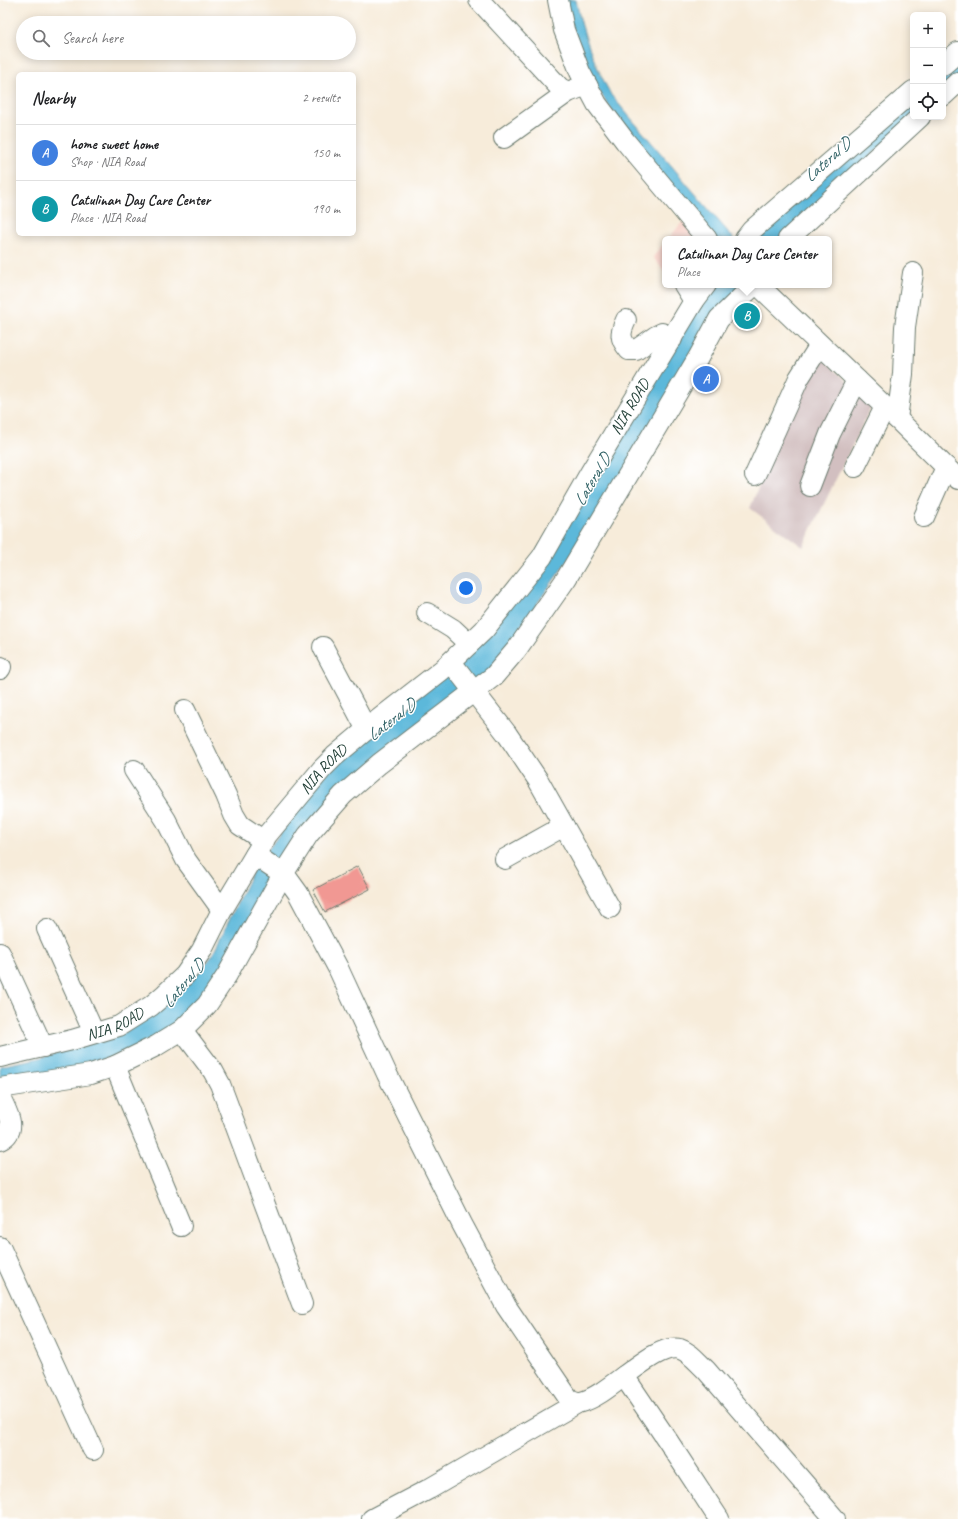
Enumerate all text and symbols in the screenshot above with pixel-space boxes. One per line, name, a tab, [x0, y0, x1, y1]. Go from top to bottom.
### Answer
map controls	[910, 12, 946, 120]
button: +	[910, 12, 946, 48]
search box	[16, 16, 356, 60]
icon: search	[30, 27, 52, 49]
text: Search here	[62, 29, 123, 48]
button: −	[910, 48, 946, 84]
button: locate	[910, 84, 946, 120]
text: Nearby	[32, 88, 75, 109]
text: 2 results	[302, 90, 340, 106]
water label: Lateral D	[799, 131, 857, 186]
text: home sweet home	[70, 135, 158, 154]
text: A	[42, 145, 48, 161]
text: 150 m	[312, 145, 340, 161]
text: Shop · NIA Road	[70, 154, 145, 170]
text: Catulinan Day Care Center	[70, 191, 210, 210]
text: B	[42, 201, 48, 217]
text: 190 m	[312, 201, 340, 217]
text: Place · NIA Road	[70, 210, 146, 226]
popup	[662, 236, 832, 288]
text: Catulinan Day Care Center	[677, 245, 817, 264]
text: Place	[677, 264, 700, 280]
pin: B	[734, 301, 760, 331]
pin: A	[693, 364, 719, 394]
street label: NIA ROAD	[606, 374, 655, 438]
water label: Lateral D	[569, 448, 617, 509]
your location	[456, 578, 476, 598]
water label: Lateral D	[363, 693, 422, 745]
street label: NIA ROAD	[295, 739, 353, 798]
water label: Lateral D	[157, 953, 211, 1012]
street label: NIA ROAD	[84, 1002, 149, 1045]

